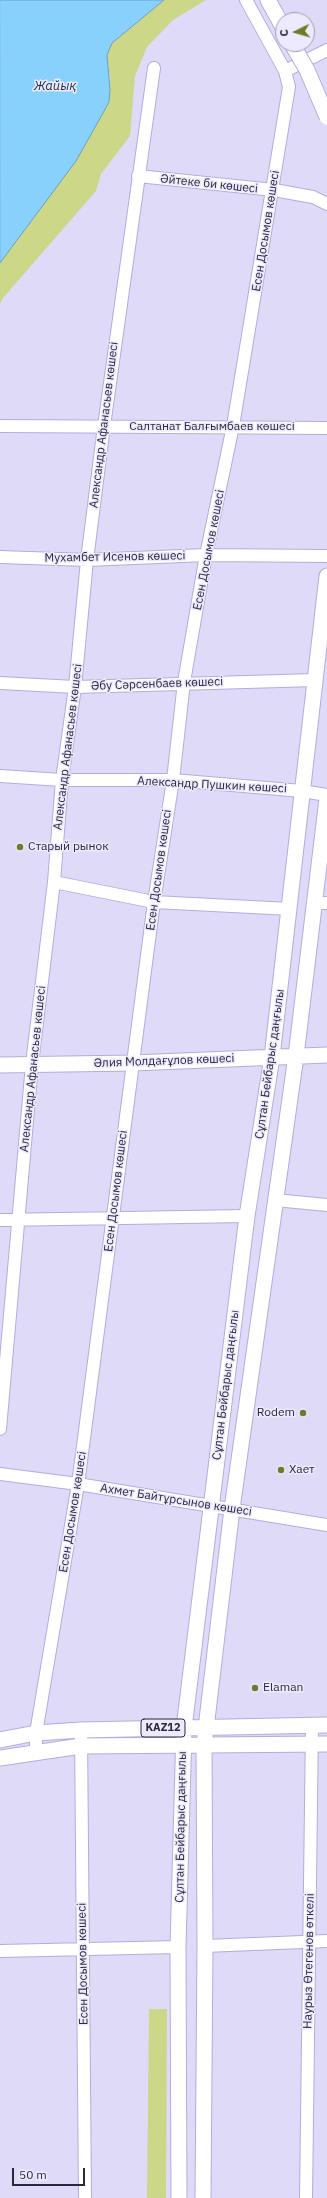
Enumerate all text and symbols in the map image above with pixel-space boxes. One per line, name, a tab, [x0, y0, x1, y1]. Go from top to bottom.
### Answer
north arrow	[275, 12, 315, 52]
text: С	[277, 29, 291, 37]
water label: Жайық	[34, 78, 76, 94]
street label: Есен Досымов көшесі	[249, 169, 283, 293]
street label: Әйтеке би көшесі	[159, 172, 259, 196]
street label: Александр Афанасьев көшесі	[87, 341, 121, 509]
street label: Салтанат Балғымбаев көшесі	[129, 420, 295, 434]
street label: Есен Досымов көшесі	[190, 489, 228, 611]
street label: Мухамбет Исенов көшесі	[44, 549, 186, 565]
street label: Александр Афанасьев көшесі	[51, 663, 85, 831]
street label: Әбу Сәрсенбаев көшесі	[91, 674, 223, 694]
street label: Александр Пушкин көшесі	[137, 774, 287, 796]
street label: Есен Досымов көшесі	[143, 808, 175, 932]
place label: Старый рынок	[28, 840, 109, 854]
marker: Старый рынок	[15, 842, 25, 852]
street label: Александр Афанасьев көшесі	[17, 985, 49, 1153]
street label: Сұлтан Бейбарыс даңғылы	[252, 988, 288, 1140]
street label: Әлия Молдағұлов көшесі	[93, 1051, 235, 1071]
street label: Есен Досымов көшесі	[101, 1129, 131, 1253]
street label: Сұлтан Бейбарыс даңғылы	[210, 1309, 242, 1461]
place label: Rodem	[257, 1406, 295, 1420]
marker: Rodem	[298, 1408, 308, 1418]
street label: Есен Досымов көшесі	[56, 1450, 90, 1574]
place label: Хает	[289, 1463, 315, 1477]
marker: Хает	[276, 1465, 286, 1475]
street label: Ахмет Байтұрсынов көшесі	[99, 1481, 253, 1519]
place label: Elaman	[263, 1681, 303, 1695]
marker: Elaman	[250, 1683, 260, 1693]
road number: KAZ12	[141, 1719, 185, 1737]
street label: Сұлтан Бейбарыс даңғылы	[172, 1751, 190, 1903]
street label: Наурыз Өтегенов өткелі	[301, 1893, 317, 2029]
street label: Есен Досымов көшесі	[75, 1903, 91, 2025]
scale bar	[14, 2160, 87, 2186]
text: 50 m	[19, 2167, 47, 2182]

